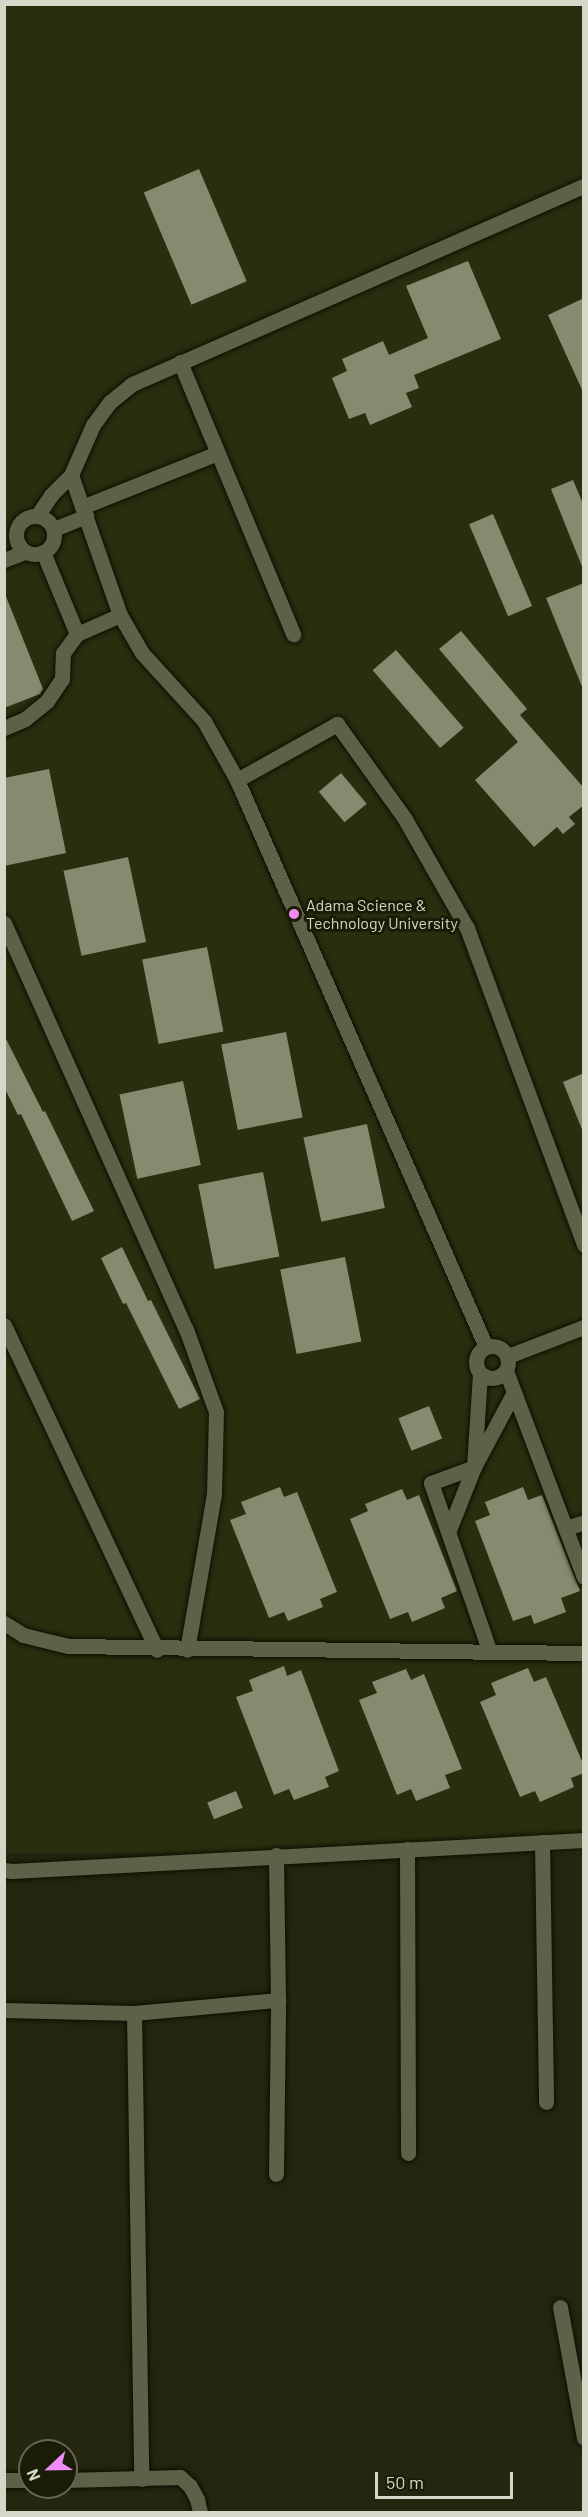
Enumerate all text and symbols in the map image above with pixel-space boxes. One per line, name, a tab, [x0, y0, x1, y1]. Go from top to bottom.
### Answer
place label: Adama Science & Technology University	[306, 895, 458, 933]
marker: Adama Science & Technology University	[287, 907, 301, 921]
north arrow	[18, 2439, 78, 2499]
scale bar	[378, 2460, 516, 2498]
text: N	[22, 2467, 44, 2484]
text: 50 m	[386, 2471, 424, 2493]

